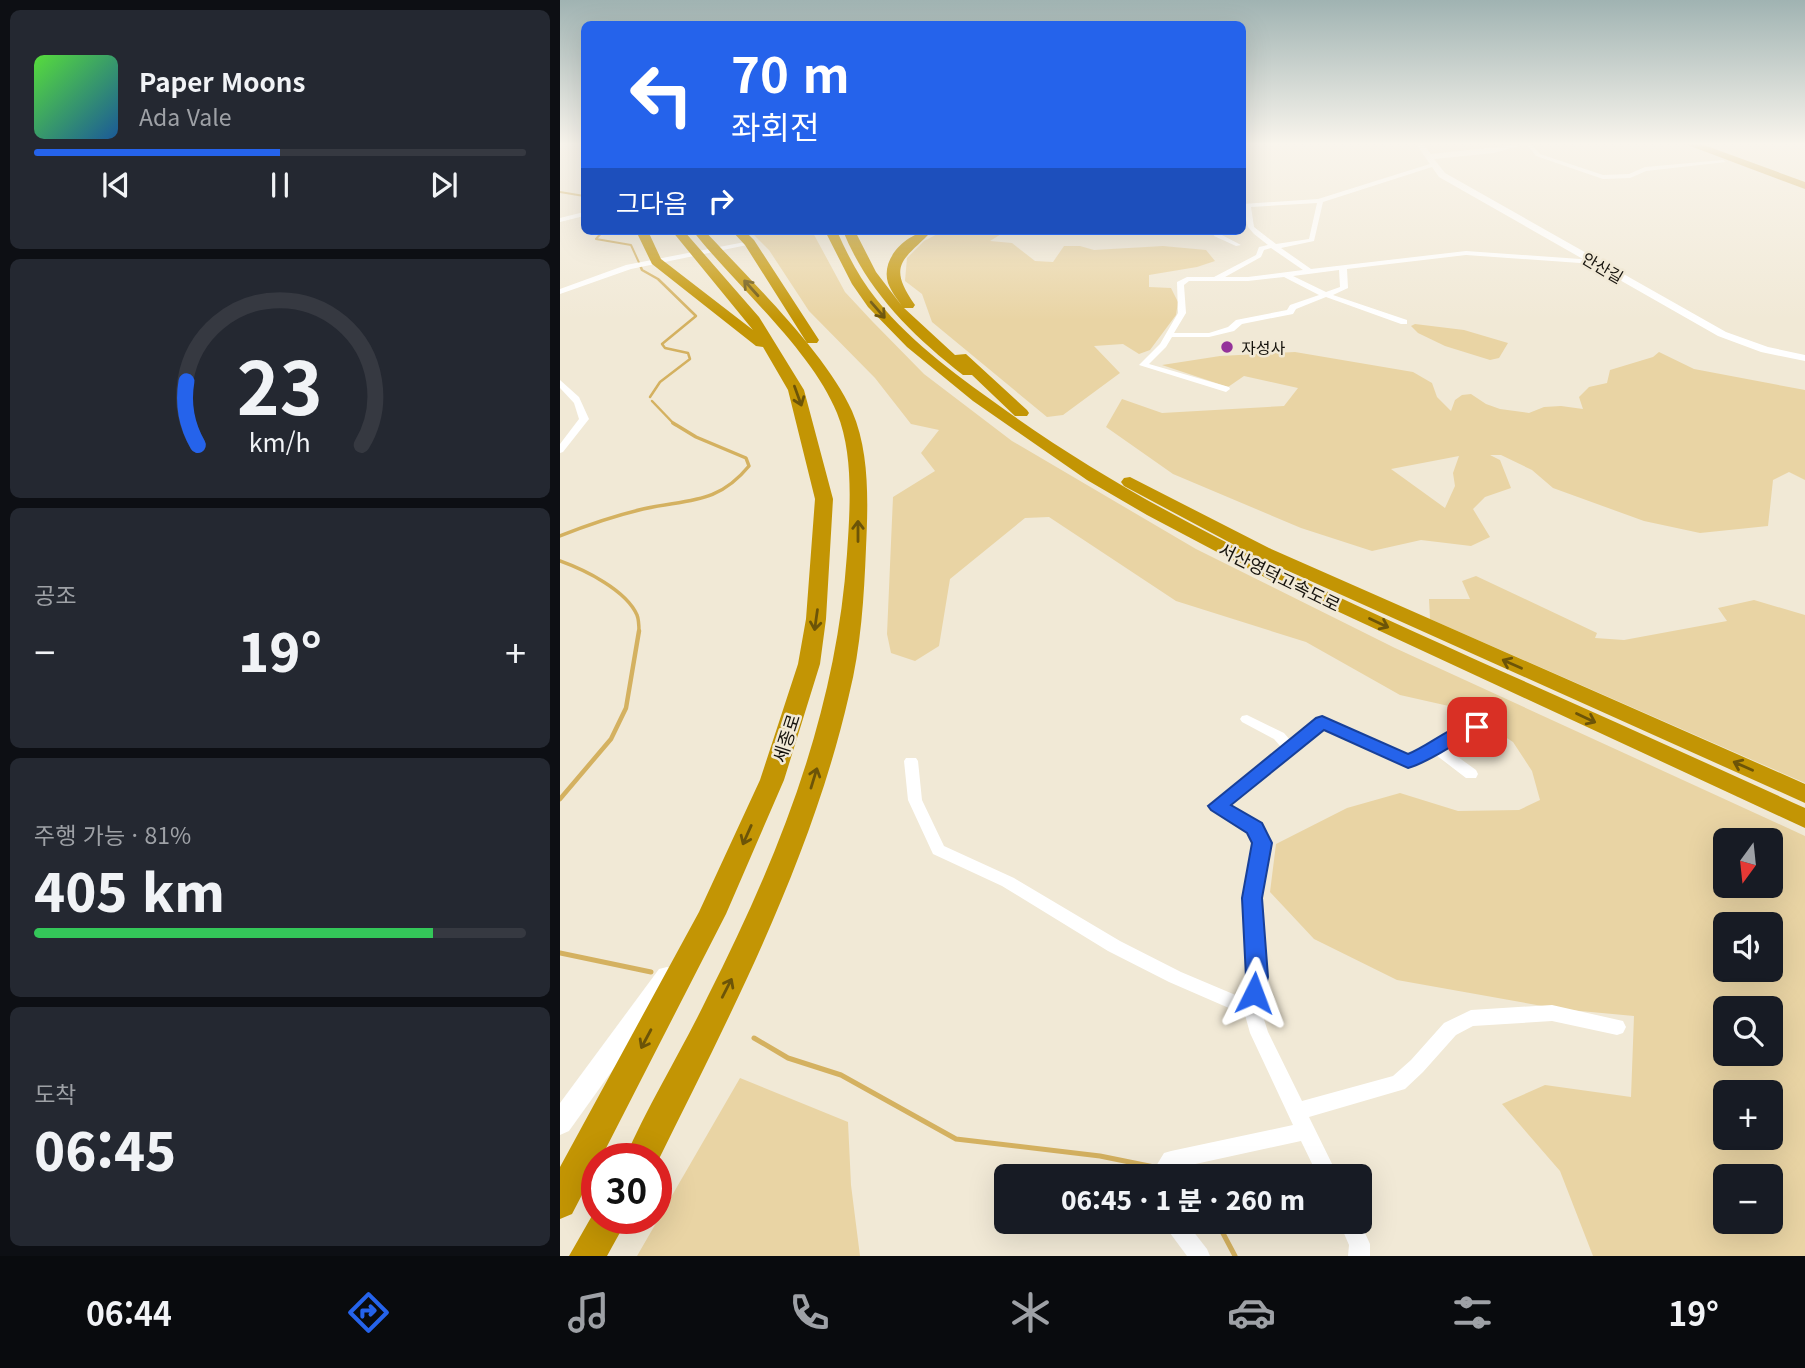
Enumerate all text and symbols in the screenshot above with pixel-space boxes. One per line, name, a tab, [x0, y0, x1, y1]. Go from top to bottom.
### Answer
text: 70 m	[731, 36, 850, 107]
icon: left	[616, 49, 707, 140]
text: Paper Moons	[139, 62, 305, 99]
text: Ada Vale	[139, 99, 231, 133]
text: 좌회전	[731, 102, 819, 148]
icon: previous	[97, 166, 135, 204]
icon: pause	[261, 166, 299, 204]
icon: next	[425, 166, 463, 204]
icon: right	[702, 182, 740, 220]
text: 그다음	[616, 183, 688, 220]
street label: 안산길	[1578, 246, 1628, 288]
one-way arrow	[743, 279, 759, 297]
one-way arrow	[870, 301, 886, 319]
text: 23	[237, 331, 323, 436]
place label: 자성사	[1241, 335, 1285, 359]
marker: 자성사	[1219, 339, 1235, 355]
one-way arrow	[793, 384, 805, 406]
text: km/h	[249, 423, 311, 459]
one-way arrow	[851, 520, 865, 543]
street label: 서산영덕고속도로	[1215, 535, 1345, 617]
text: 공조	[34, 577, 76, 611]
one-way arrow	[809, 608, 822, 630]
text: 19°	[238, 612, 322, 687]
one-way arrow	[1368, 617, 1389, 630]
text: −	[34, 623, 55, 678]
text: +	[505, 623, 526, 678]
one-way arrow	[1502, 657, 1523, 670]
pin	[1447, 697, 1507, 757]
icon: arrive	[1458, 708, 1496, 746]
street label: 세종로	[765, 710, 805, 766]
one-way arrow	[1575, 712, 1596, 725]
one-way arrow	[1732, 759, 1754, 772]
one-way arrow	[808, 767, 821, 789]
text: 주행 가능 · 81%	[34, 817, 191, 851]
one-way arrow	[740, 824, 753, 846]
north arrow	[1713, 828, 1783, 898]
map controls	[1713, 828, 1783, 1234]
text: 405 km	[34, 852, 225, 927]
button: sound	[1713, 912, 1783, 982]
position arrow	[1217, 956, 1291, 1030]
one-way arrow	[721, 978, 735, 999]
button: search	[1713, 996, 1783, 1066]
one-way arrow	[639, 1028, 652, 1049]
text: 도착	[34, 1076, 76, 1110]
button: +	[1713, 1080, 1783, 1150]
text: 06:45	[34, 1111, 176, 1186]
speed limit sign: 30	[581, 1143, 672, 1234]
button: −	[1713, 1164, 1783, 1234]
text: 06:45 · 1 분 · 260 m	[1061, 1180, 1305, 1217]
icon: directions	[344, 1288, 393, 1337]
icon: music	[564, 1288, 613, 1337]
icon: phone	[785, 1288, 834, 1337]
icon: climate	[1006, 1288, 1055, 1337]
icon: car	[1227, 1288, 1276, 1337]
icon: filters	[1448, 1288, 1497, 1337]
text: 06:44	[86, 1289, 172, 1335]
text: 19°	[1668, 1289, 1719, 1335]

